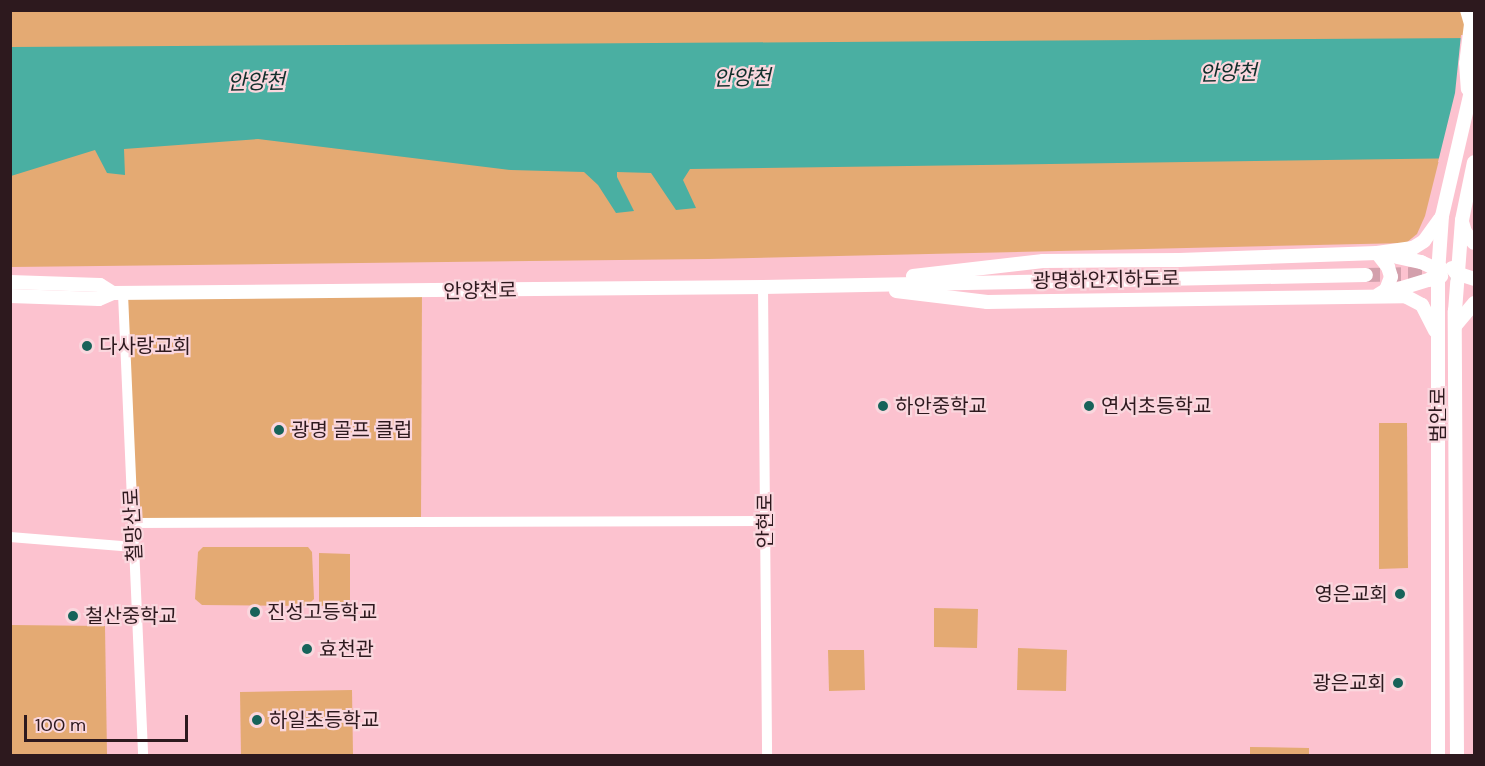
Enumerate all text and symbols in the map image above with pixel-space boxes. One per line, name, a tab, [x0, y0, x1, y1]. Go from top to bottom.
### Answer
water label: 안양천	[1199, 60, 1257, 86]
water label: 안양천	[713, 65, 771, 91]
water label: 안양천	[227, 69, 285, 95]
street label: 광명하안지하도로	[1032, 267, 1180, 293]
street label: 안양천로	[443, 278, 517, 304]
place label: 다사랑교회	[99, 334, 191, 358]
marker: 다사랑교회	[80, 339, 94, 353]
street label: 범안로	[1426, 387, 1450, 443]
place label: 하안중학교	[895, 394, 987, 418]
place label: 연서초등학교	[1101, 394, 1211, 418]
marker: 하안중학교	[876, 399, 890, 413]
marker: 연서초등학교	[1082, 399, 1096, 413]
place label: 광명 골프 클럽	[291, 418, 412, 442]
marker: 광명 골프 클럽	[272, 423, 286, 437]
street label: 철망산로	[119, 488, 147, 562]
street label: 안현로	[753, 493, 777, 549]
place label: 영은교회	[1314, 582, 1388, 606]
marker: 영은교회	[1393, 587, 1407, 601]
place label: 진성고등학교	[267, 600, 377, 624]
place label: 철산중학교	[85, 604, 177, 628]
marker: 진성고등학교	[248, 605, 262, 619]
marker: 철산중학교	[66, 609, 80, 623]
place label: 효천관	[319, 637, 374, 661]
marker: 효천관	[300, 642, 314, 656]
place label: 광은교회	[1312, 671, 1386, 695]
marker: 광은교회	[1391, 676, 1405, 690]
scale bar	[27, 703, 190, 741]
place label: 하일초등학교	[269, 708, 379, 732]
text: 100 m	[35, 713, 86, 737]
marker: 하일초등학교	[250, 713, 264, 727]

